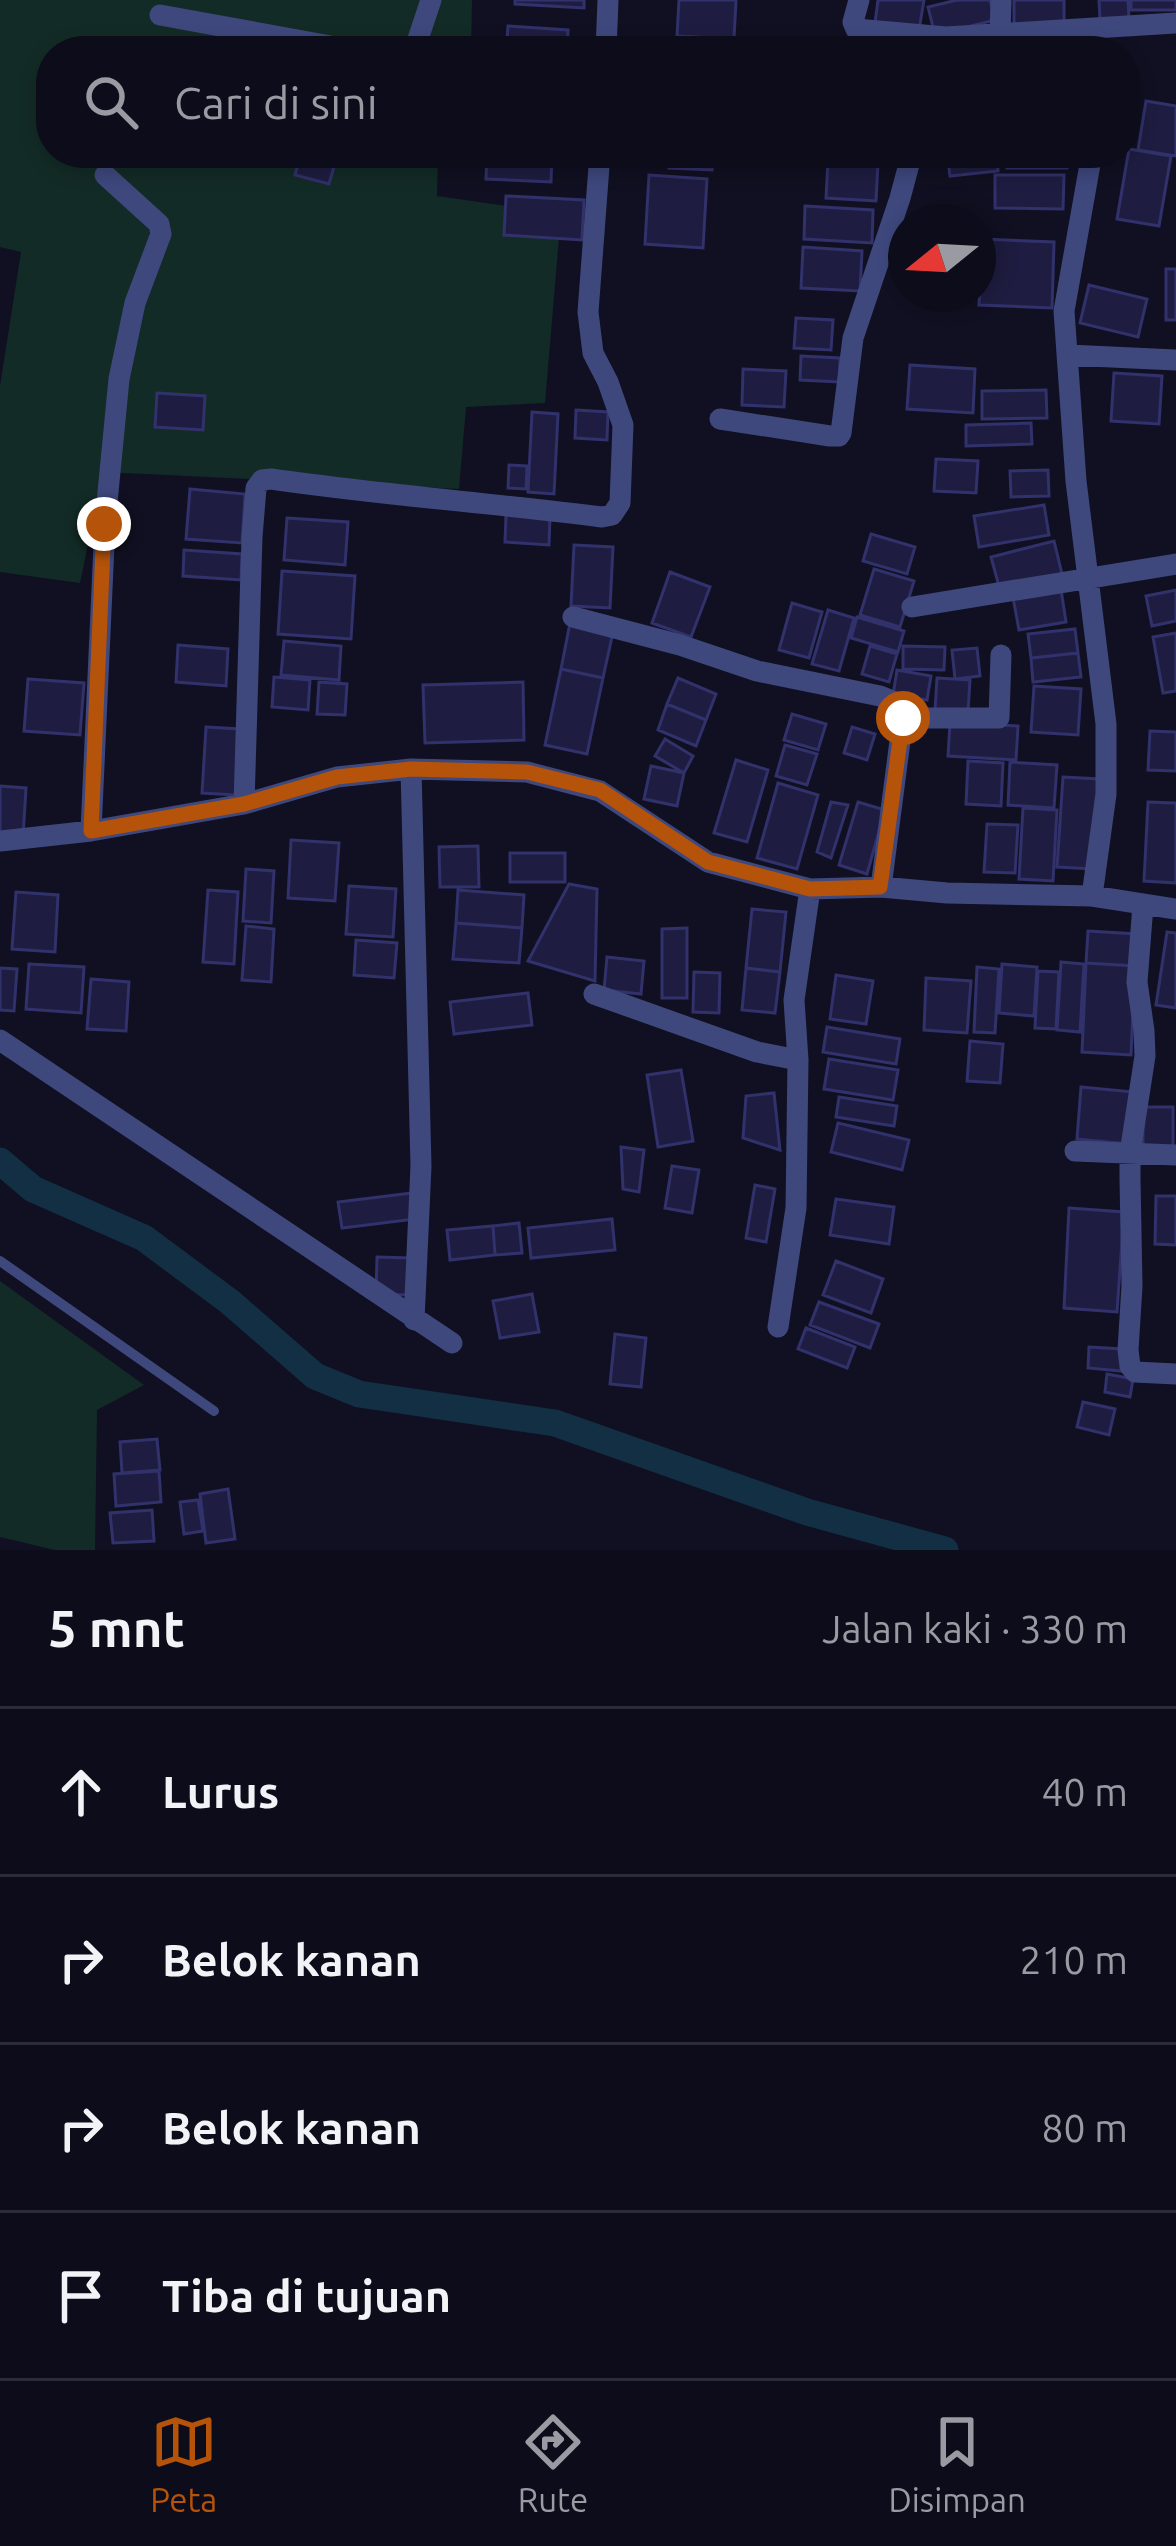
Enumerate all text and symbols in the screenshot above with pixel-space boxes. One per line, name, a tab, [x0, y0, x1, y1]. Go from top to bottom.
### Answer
search box	[36, 36, 1140, 168]
icon: search	[78, 69, 144, 135]
text: Cari di sini	[174, 77, 378, 128]
north arrow	[888, 204, 996, 312]
route end	[77, 497, 131, 551]
route start	[876, 691, 930, 745]
text: 5 mnt	[48, 1599, 185, 1657]
text: Jalan kaki · 330 m	[822, 1607, 1128, 1650]
icon: ahead	[48, 1759, 114, 1825]
text: Lurus	[162, 1766, 279, 1817]
text: 40 m	[1041, 1770, 1128, 1813]
icon: right	[48, 1927, 114, 1993]
text: Belok kanan	[162, 1934, 421, 1985]
text: 210 m	[1019, 1938, 1128, 1981]
icon: right	[48, 2095, 114, 2161]
text: Belok kanan	[162, 2102, 421, 2153]
text: 80 m	[1041, 2106, 1128, 2149]
icon: arrive	[48, 2263, 114, 2329]
text: Tiba di tujuan	[162, 2270, 451, 2321]
tab: Peta	[150, 2409, 217, 2518]
tab: Rute	[518, 2409, 588, 2518]
tab: Disimpan	[889, 2409, 1026, 2518]

